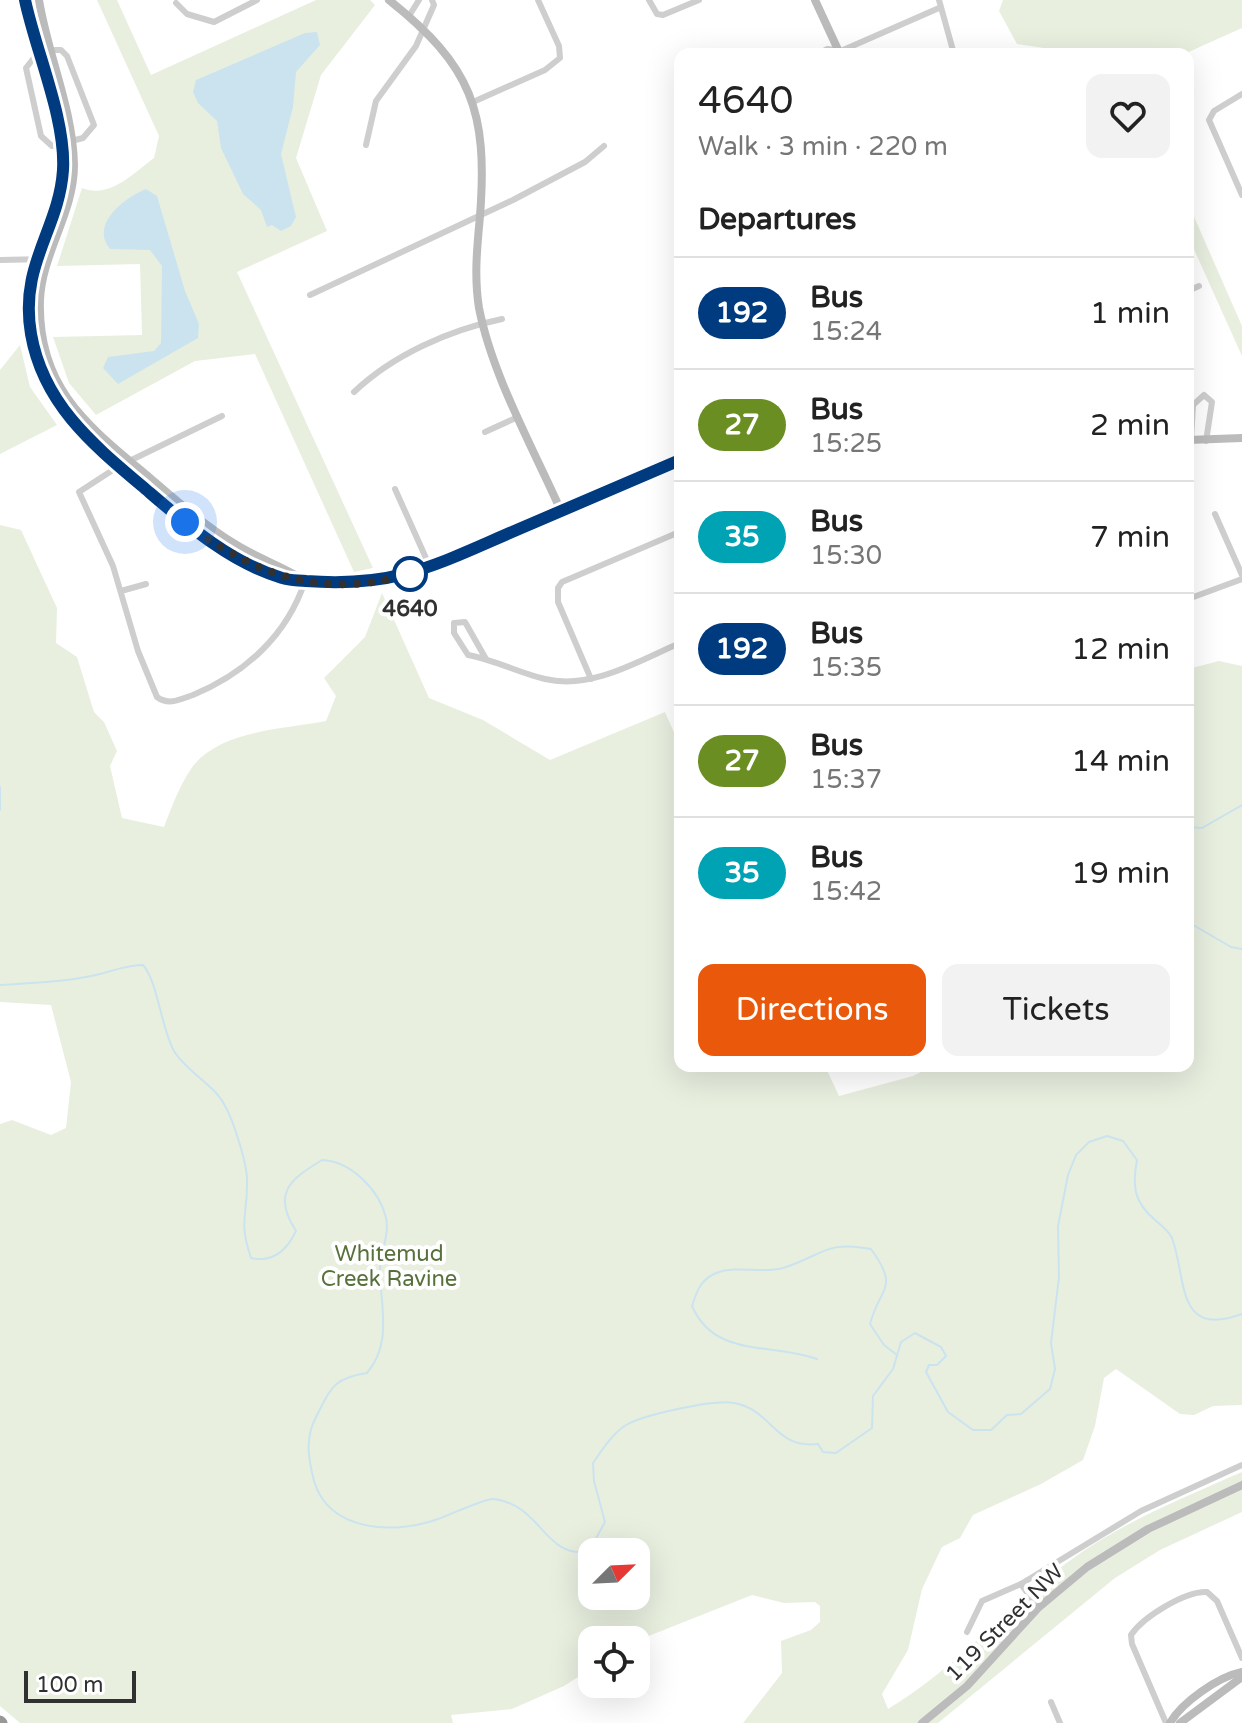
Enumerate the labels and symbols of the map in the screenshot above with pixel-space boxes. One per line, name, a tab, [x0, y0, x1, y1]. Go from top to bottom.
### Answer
your location	[165, 502, 205, 542]
marker: 4640	[393, 557, 427, 591]
place label: 4640	[382, 596, 438, 622]
park label: Whitemud Creek Ravine	[321, 1241, 457, 1292]
north arrow	[578, 1538, 650, 1610]
street label: 119 Street NW	[940, 1558, 1069, 1687]
scale bar	[24, 1667, 136, 1703]

